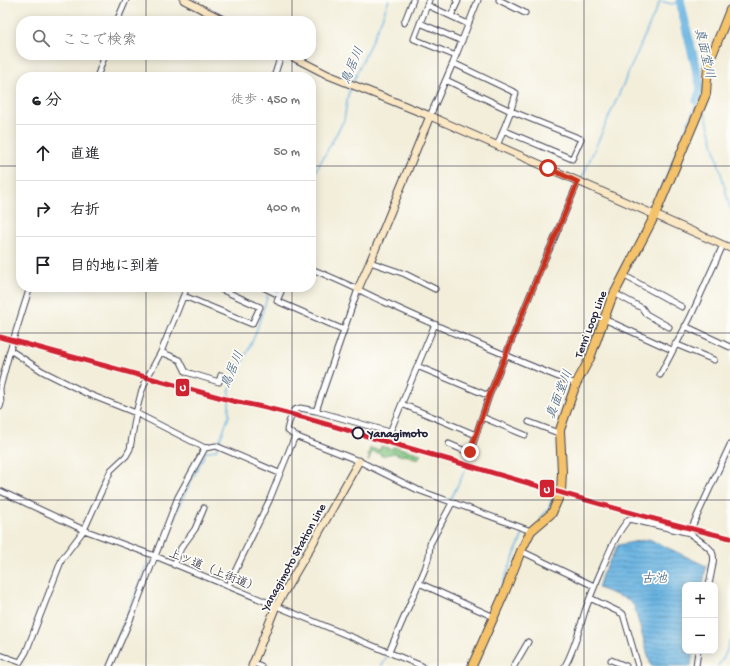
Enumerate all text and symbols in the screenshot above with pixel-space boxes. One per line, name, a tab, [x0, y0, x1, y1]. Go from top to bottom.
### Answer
search box	[16, 16, 316, 60]
water label: 真面堂川	[690, 26, 718, 81]
icon: search	[30, 27, 52, 49]
text: ここで検索	[62, 32, 137, 50]
water label: 鳥居川	[338, 45, 368, 87]
text: 6 分	[32, 92, 62, 112]
text: 徒歩 · 450 m	[231, 93, 300, 108]
icon: ahead	[32, 142, 54, 164]
text: 50 m	[273, 145, 300, 160]
text: 直進	[70, 146, 100, 164]
route start	[539, 159, 557, 177]
icon: right	[32, 198, 54, 220]
text: 400 m	[267, 201, 300, 216]
text: 右折	[70, 202, 100, 220]
icon: arrive	[32, 254, 54, 276]
text: 目的地に到着	[70, 258, 160, 276]
street label: Tenri Loop Line	[572, 288, 611, 361]
water label: 鳥居川	[218, 349, 248, 391]
water label: 真面堂川	[543, 368, 577, 422]
line badge: U	[175, 378, 190, 397]
text: U	[180, 383, 187, 395]
marker: Yanagimoto	[351, 426, 365, 440]
place label: Yanagimoto	[366, 428, 429, 442]
route end	[461, 443, 479, 461]
line badge: U	[539, 479, 555, 498]
text: U	[544, 485, 551, 497]
street label: Yanagimoto Station Line	[259, 501, 331, 615]
street label: 上ツ道（上街道）	[166, 546, 261, 596]
water label: 古池	[641, 571, 668, 587]
map controls	[682, 582, 718, 654]
button: +	[682, 582, 718, 618]
button: −	[682, 618, 718, 654]

